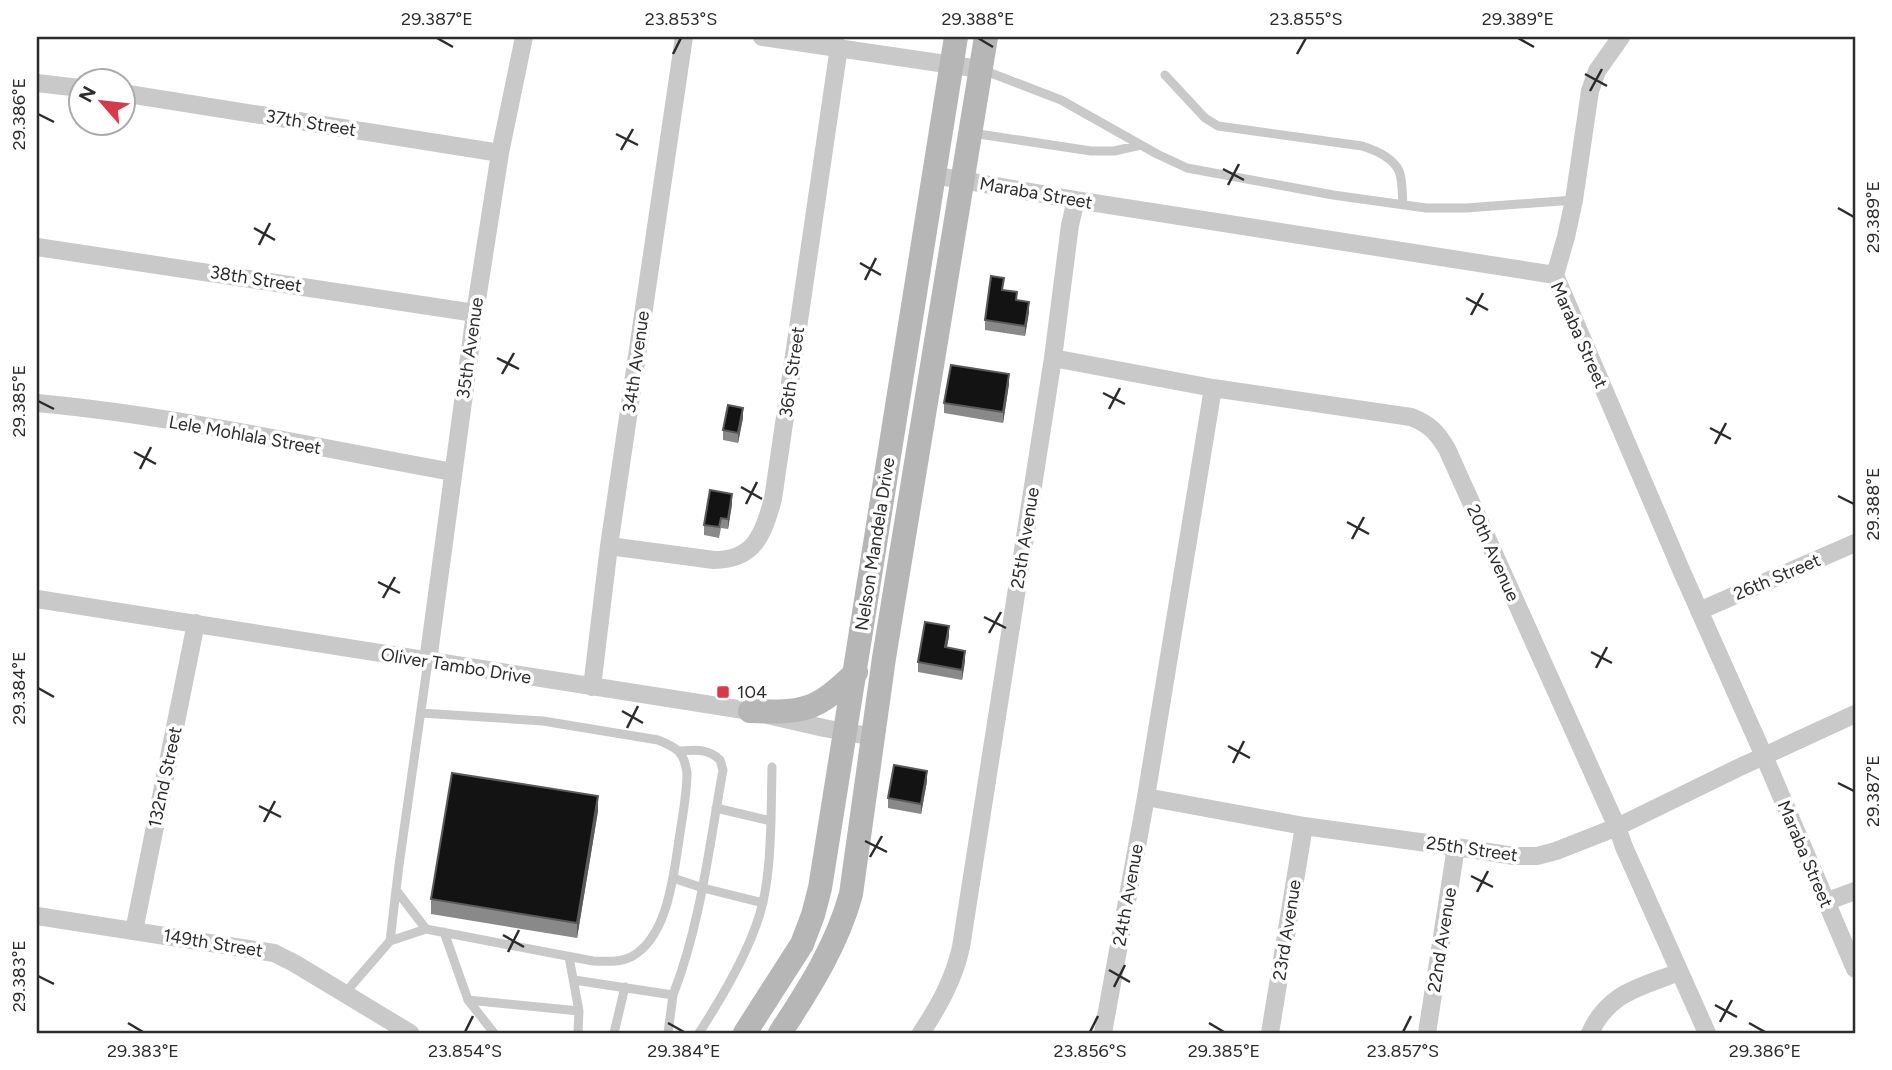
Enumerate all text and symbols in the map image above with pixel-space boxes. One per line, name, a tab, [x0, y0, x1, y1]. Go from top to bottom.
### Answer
text: 29.387°E	[401, 8, 473, 30]
text: 23.853°S	[645, 8, 717, 30]
text: 29.388°E	[941, 8, 1015, 30]
text: 23.855°S	[1269, 8, 1343, 30]
text: 29.389°E	[1482, 8, 1554, 30]
north arrow	[66, 66, 136, 136]
text: 29.386°E	[8, 78, 30, 150]
text: N	[74, 82, 101, 106]
street label: 37th Street	[264, 105, 358, 141]
street label: Maraba Street	[978, 172, 1094, 214]
text: 29.389°E	[1862, 181, 1884, 253]
street label: 38th Street	[209, 261, 304, 297]
street label: Maraba Street	[1546, 278, 1612, 392]
street label: 35th Avenue	[452, 296, 488, 400]
street label: 34th Avenue	[618, 309, 654, 415]
street label: 36th Street	[775, 325, 809, 419]
text: 29.385°E	[8, 365, 30, 437]
street label: Lele Mohlala Street	[167, 411, 323, 459]
street label: Nelson Mandela Drive	[850, 456, 900, 632]
text: 29.388°E	[1862, 467, 1884, 541]
street label: 25th Avenue	[1006, 485, 1044, 590]
street label: 20th Avenue	[1462, 501, 1524, 605]
street label: 26th Street	[1730, 549, 1824, 605]
street label: Oliver Tambo Drive	[379, 643, 533, 689]
text: 29.384°E	[8, 651, 30, 725]
place label: 104	[737, 681, 767, 703]
marker: 104	[715, 684, 731, 700]
street label: 132nd Street	[144, 724, 186, 830]
text: 29.387°E	[1862, 755, 1884, 827]
street label: Maraba Street	[1773, 797, 1838, 911]
street label: 25th Street	[1425, 832, 1519, 866]
street label: 24th Avenue	[1108, 842, 1148, 948]
street label: 23rd Avenue	[1268, 878, 1306, 982]
street label: 22nd Avenue	[1423, 886, 1461, 994]
street label: 149th Street	[162, 924, 265, 962]
text: 29.383°E	[8, 940, 30, 1012]
text: 29.383°E	[107, 1040, 179, 1062]
text: 23.854°S	[428, 1040, 502, 1062]
text: 29.384°E	[647, 1040, 721, 1062]
text: 23.856°S	[1054, 1040, 1126, 1062]
text: 29.385°E	[1188, 1040, 1260, 1062]
text: 23.857°S	[1367, 1040, 1439, 1062]
text: 29.386°E	[1729, 1040, 1801, 1062]

